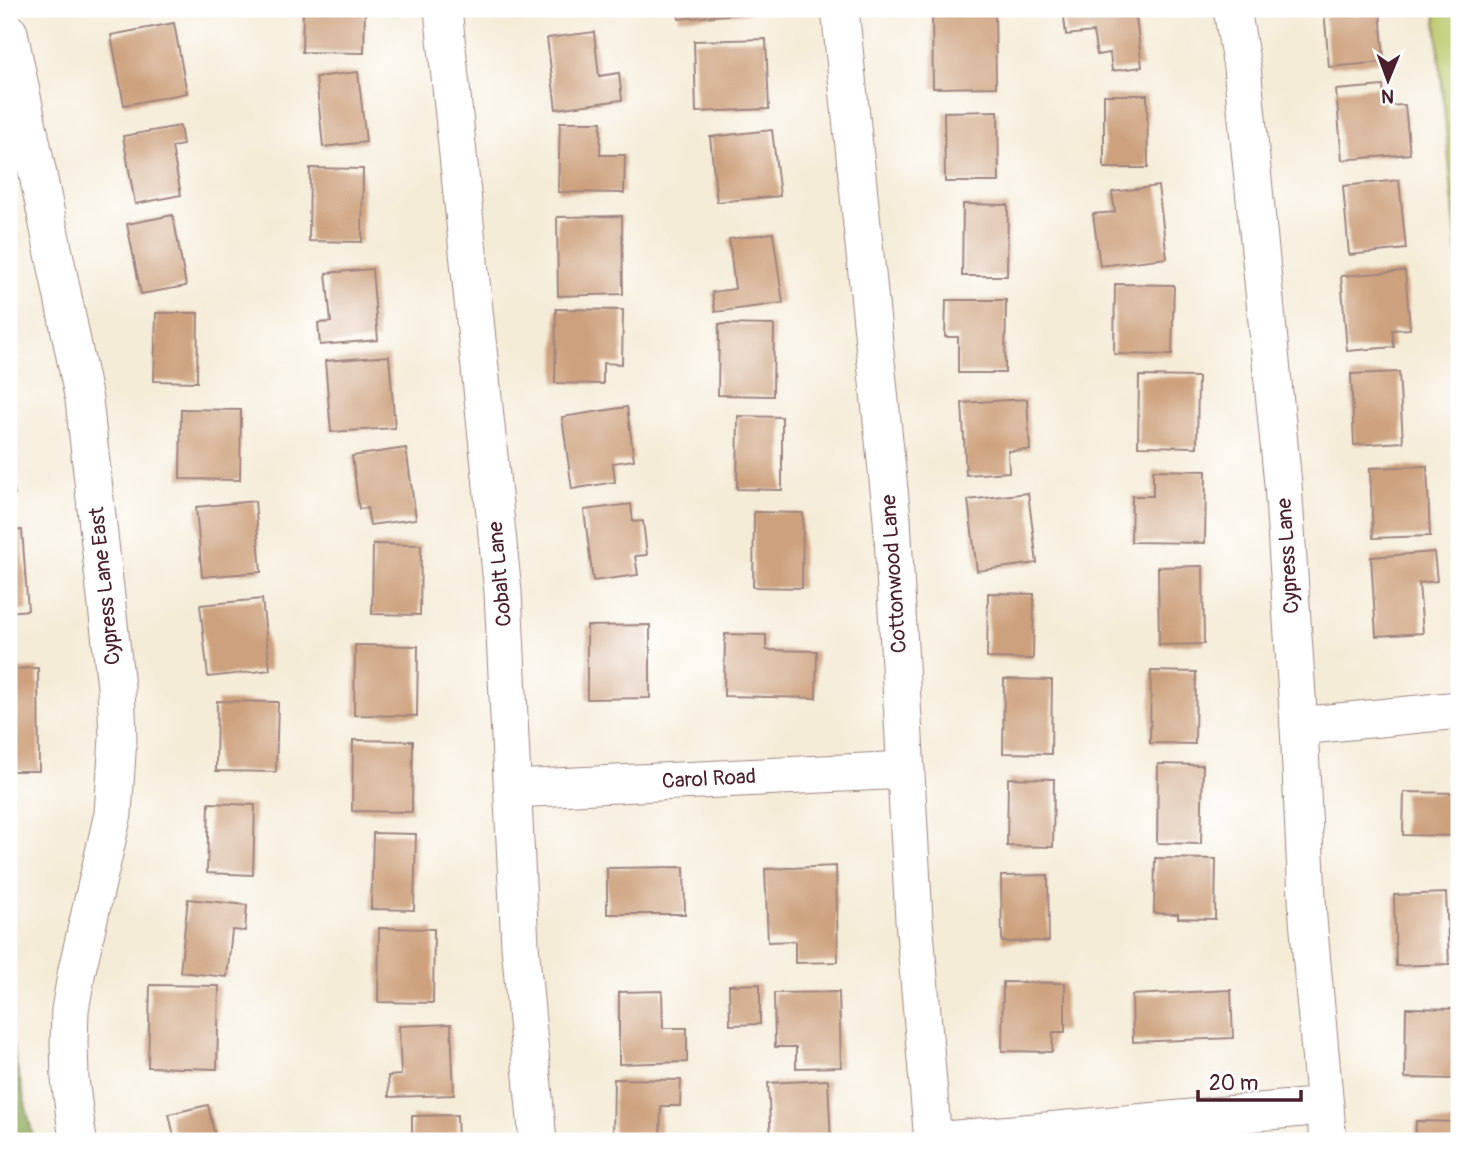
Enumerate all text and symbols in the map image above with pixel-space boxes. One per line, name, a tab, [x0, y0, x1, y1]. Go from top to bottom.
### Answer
north arrow	[1352, 46, 1422, 116]
text: N	[1381, 84, 1394, 108]
street label: Cottonwood Lane	[875, 493, 913, 654]
street label: Cypress Lane	[1270, 497, 1306, 615]
street label: Cypress Lane East	[83, 505, 127, 666]
street label: Cobalt Lane	[482, 520, 518, 628]
street label: Carol Road	[661, 763, 757, 795]
scale bar	[1198, 1059, 1302, 1103]
text: 20 m	[1209, 1070, 1258, 1097]

